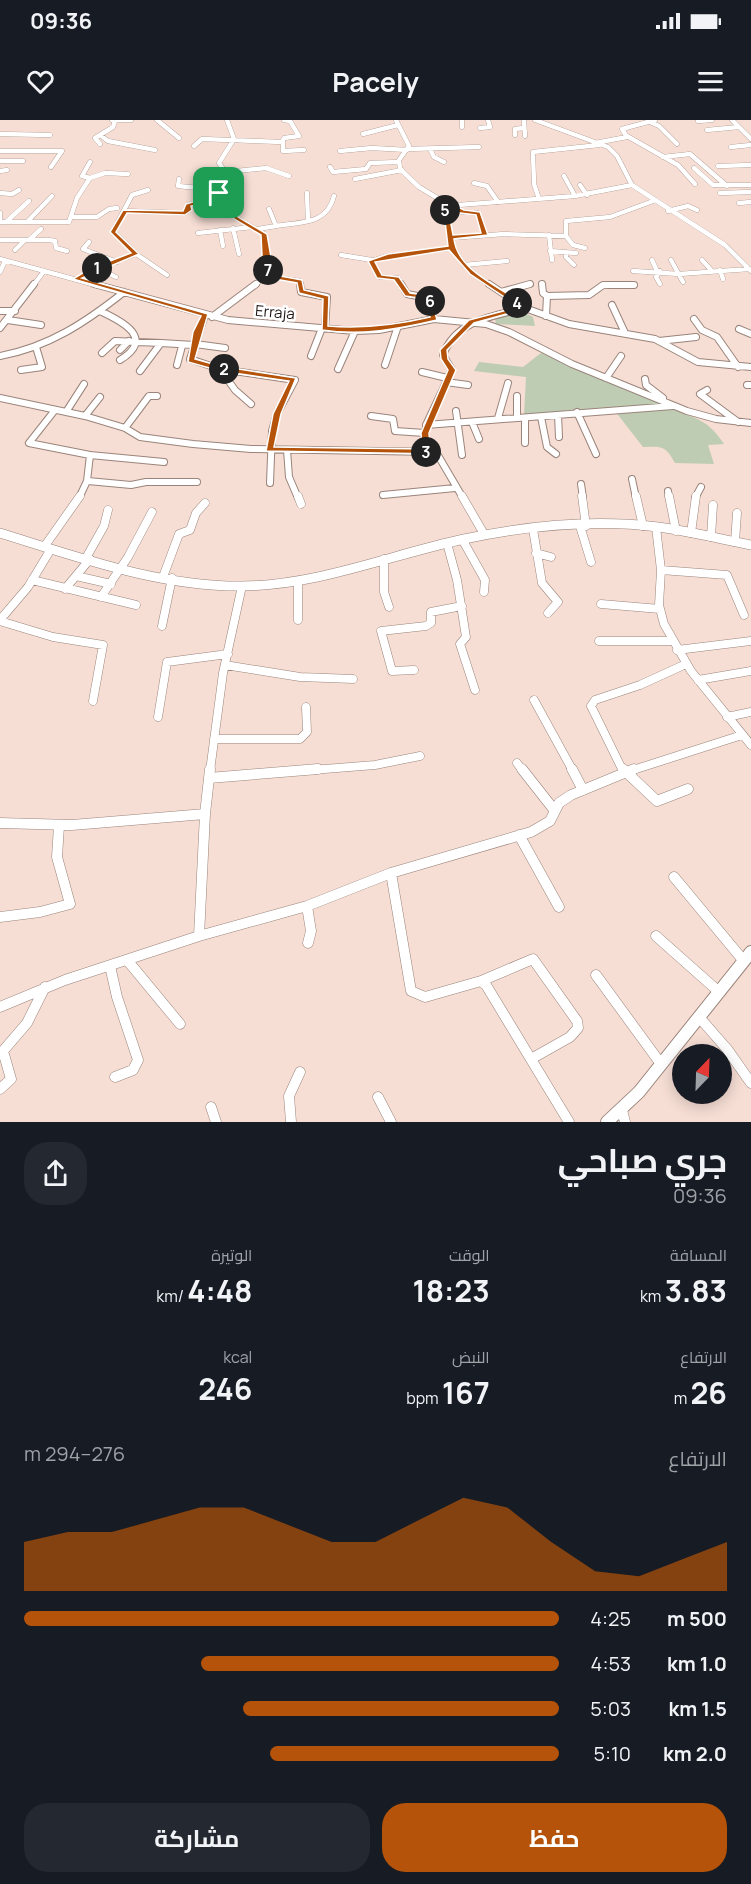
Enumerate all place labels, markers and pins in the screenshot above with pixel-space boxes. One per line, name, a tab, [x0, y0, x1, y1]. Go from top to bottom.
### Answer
pin	[193, 167, 244, 218]
pin: 5	[430, 195, 460, 225]
pin: 1	[82, 253, 112, 283]
pin: 7	[253, 255, 283, 285]
pin: 6	[415, 286, 445, 316]
pin: 4	[502, 288, 532, 318]
pin: 2	[209, 354, 239, 384]
pin: 3	[411, 437, 441, 467]

